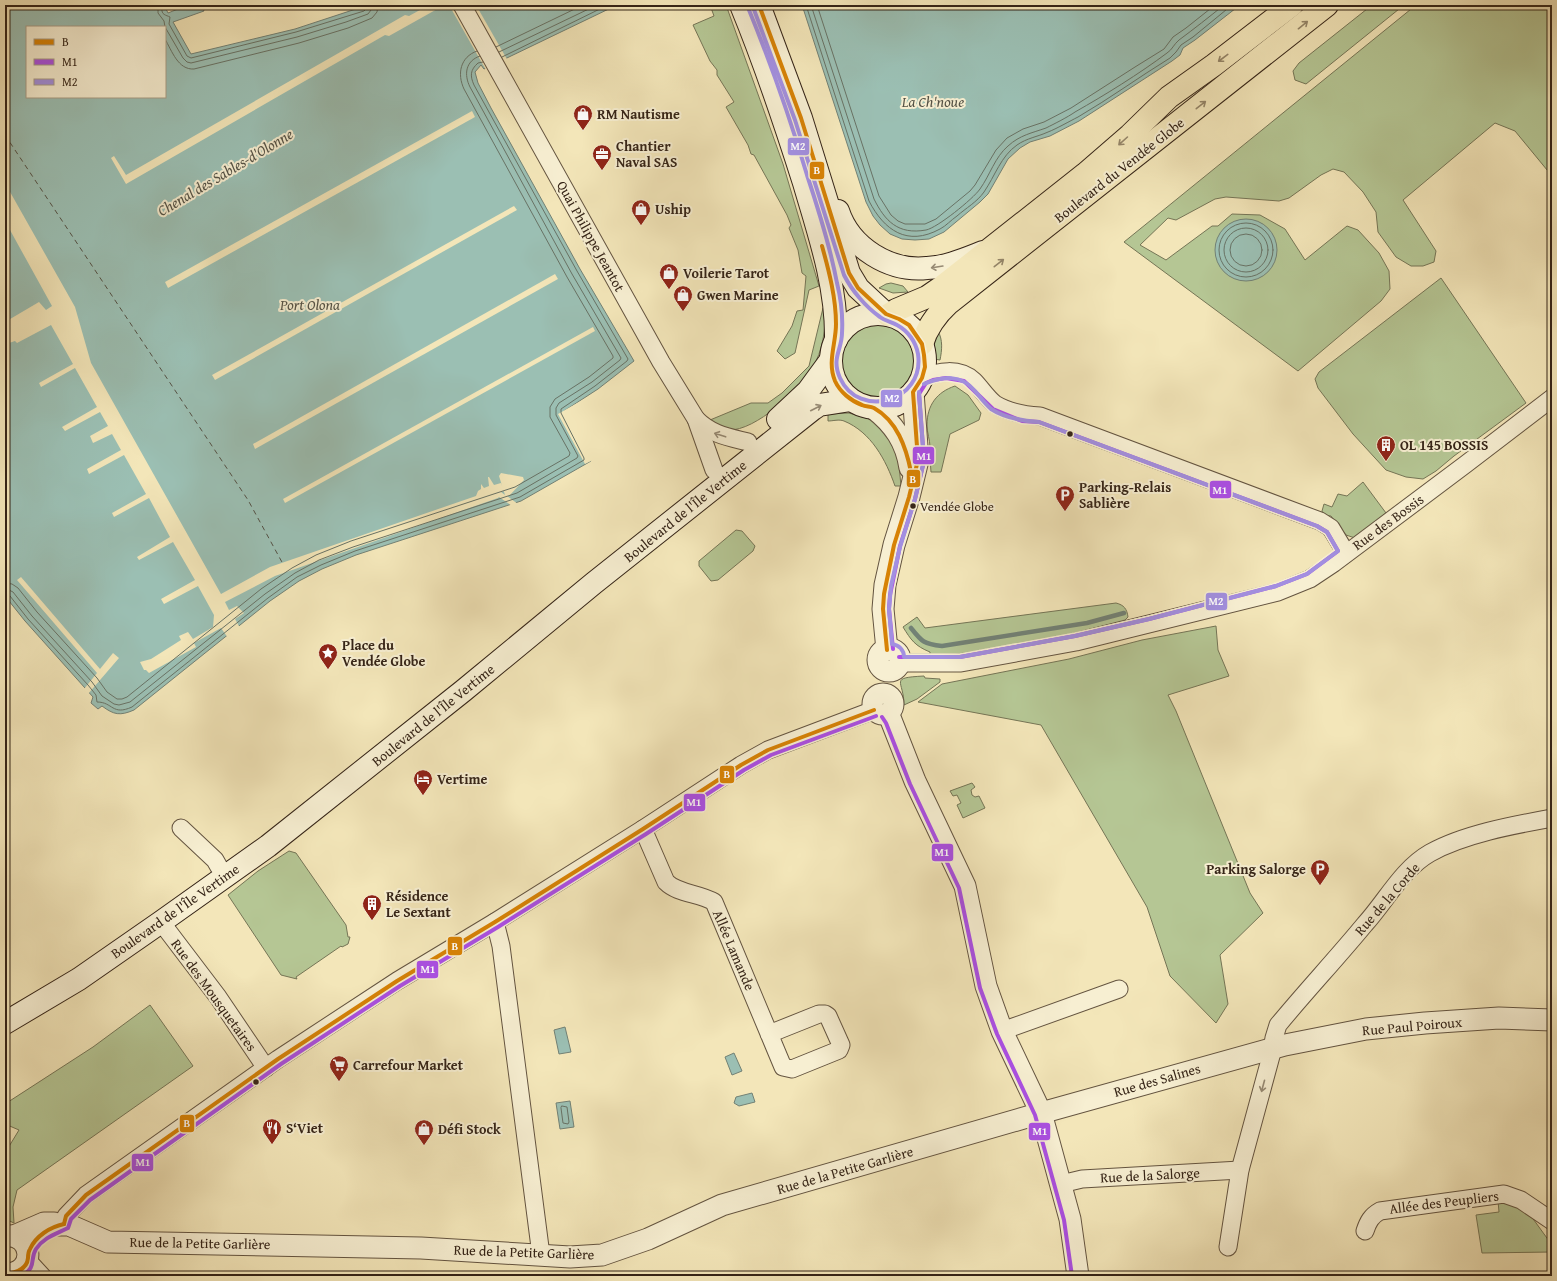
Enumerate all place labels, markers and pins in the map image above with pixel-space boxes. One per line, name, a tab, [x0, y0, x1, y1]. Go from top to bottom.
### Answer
shop icon: RM Nautisme	[572, 103, 594, 131]
place label: RM Nautisme	[597, 104, 680, 124]
place label: Chantier Naval SAS	[616, 136, 677, 172]
office icon: Chantier Naval SAS	[591, 143, 613, 171]
shop icon: Uship	[630, 198, 652, 226]
place label: Uship	[655, 199, 691, 219]
shop icon: Voilerie Tarot	[658, 262, 680, 290]
place label: Voilerie Tarot	[683, 263, 770, 283]
shop icon: Gwen Marine	[672, 284, 694, 312]
place label: Gwen Marine	[697, 285, 779, 305]
unlabelled marker	[1065, 429, 1075, 439]
building icon: OL 145 BOSSIS	[1375, 434, 1397, 462]
place label: OL 145 BOSSIS	[1400, 435, 1488, 455]
place label: Parking-Relais Sablière	[1079, 477, 1171, 513]
parking icon: Parking-Relais Sablière	[1054, 484, 1076, 512]
place label: Vendée Globe	[920, 497, 994, 516]
marker: Vendée Globe	[908, 501, 918, 511]
place label: Place du Vendée Globe	[342, 635, 426, 671]
place icon: Place du Vendée Globe	[317, 642, 339, 670]
hotel icon: Vertime	[412, 768, 434, 796]
place label: Vertime	[437, 769, 487, 789]
parking icon: Parking Salorge	[1309, 858, 1331, 886]
place label: Parking Salorge	[1206, 859, 1306, 879]
place label: Résidence Le Sextant	[386, 886, 451, 922]
building icon: Résidence Le Sextant	[361, 893, 383, 921]
supermarket icon: Carrefour Market	[328, 1054, 350, 1082]
place label: Carrefour Market	[353, 1055, 464, 1075]
unlabelled marker	[251, 1077, 261, 1087]
restaurant icon: S‘Viet	[261, 1117, 283, 1145]
place label: S‘Viet	[286, 1118, 324, 1138]
shop icon: Défi Stock	[413, 1118, 435, 1146]
place label: Défi Stock	[438, 1119, 502, 1139]

